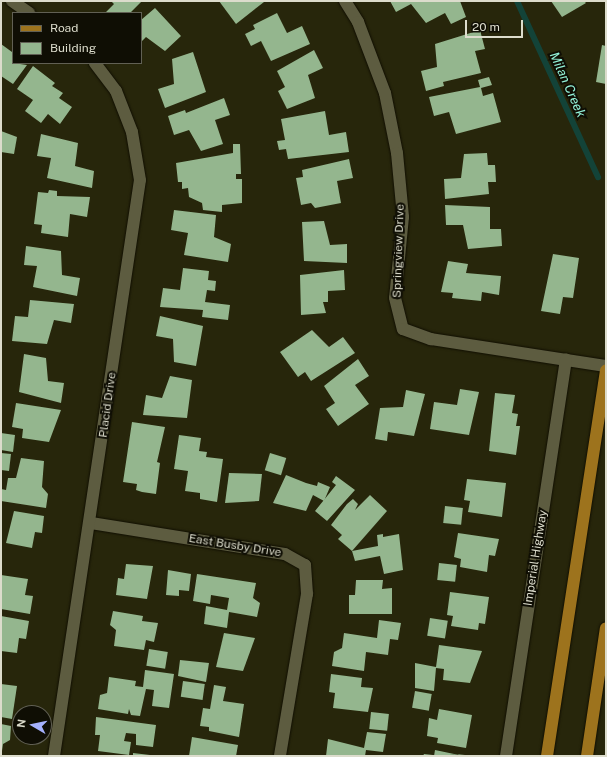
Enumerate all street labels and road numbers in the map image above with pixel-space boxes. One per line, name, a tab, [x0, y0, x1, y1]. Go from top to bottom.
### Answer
street label: Springview Drive	[390, 204, 408, 298]
street label: Placid Drive	[96, 371, 120, 439]
street label: Imperial Highway	[521, 509, 551, 607]
street label: East Busby Drive	[188, 532, 282, 560]

